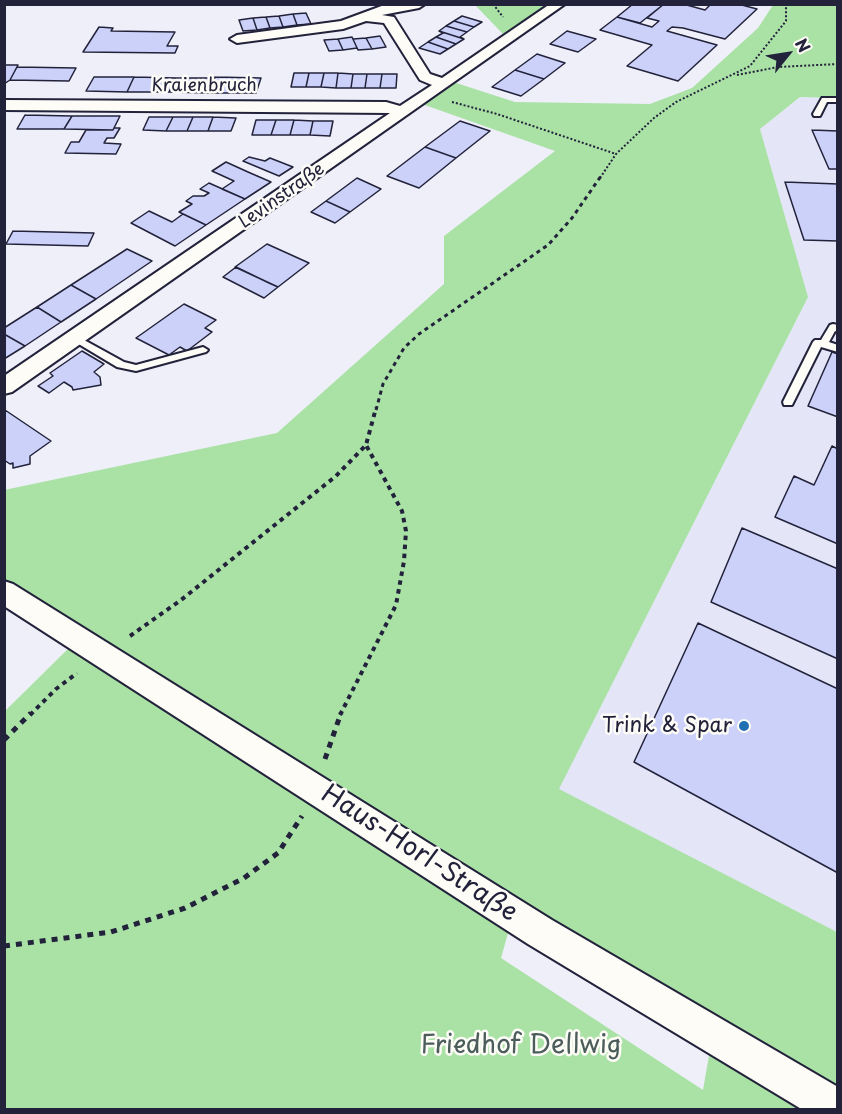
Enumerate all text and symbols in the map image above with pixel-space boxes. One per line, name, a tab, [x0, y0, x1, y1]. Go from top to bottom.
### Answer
north arrow	[758, 24, 818, 84]
text: N	[790, 34, 817, 56]
street label: Kraienbruch	[151, 75, 257, 97]
street label: Levinstraße	[235, 159, 329, 233]
place label: Trink & Spar	[602, 713, 732, 739]
marker: Trink & Spar	[737, 719, 751, 733]
street label: Haus-Horl-Straße	[315, 779, 523, 929]
park label: Friedhof Dellwig	[420, 1030, 622, 1062]

